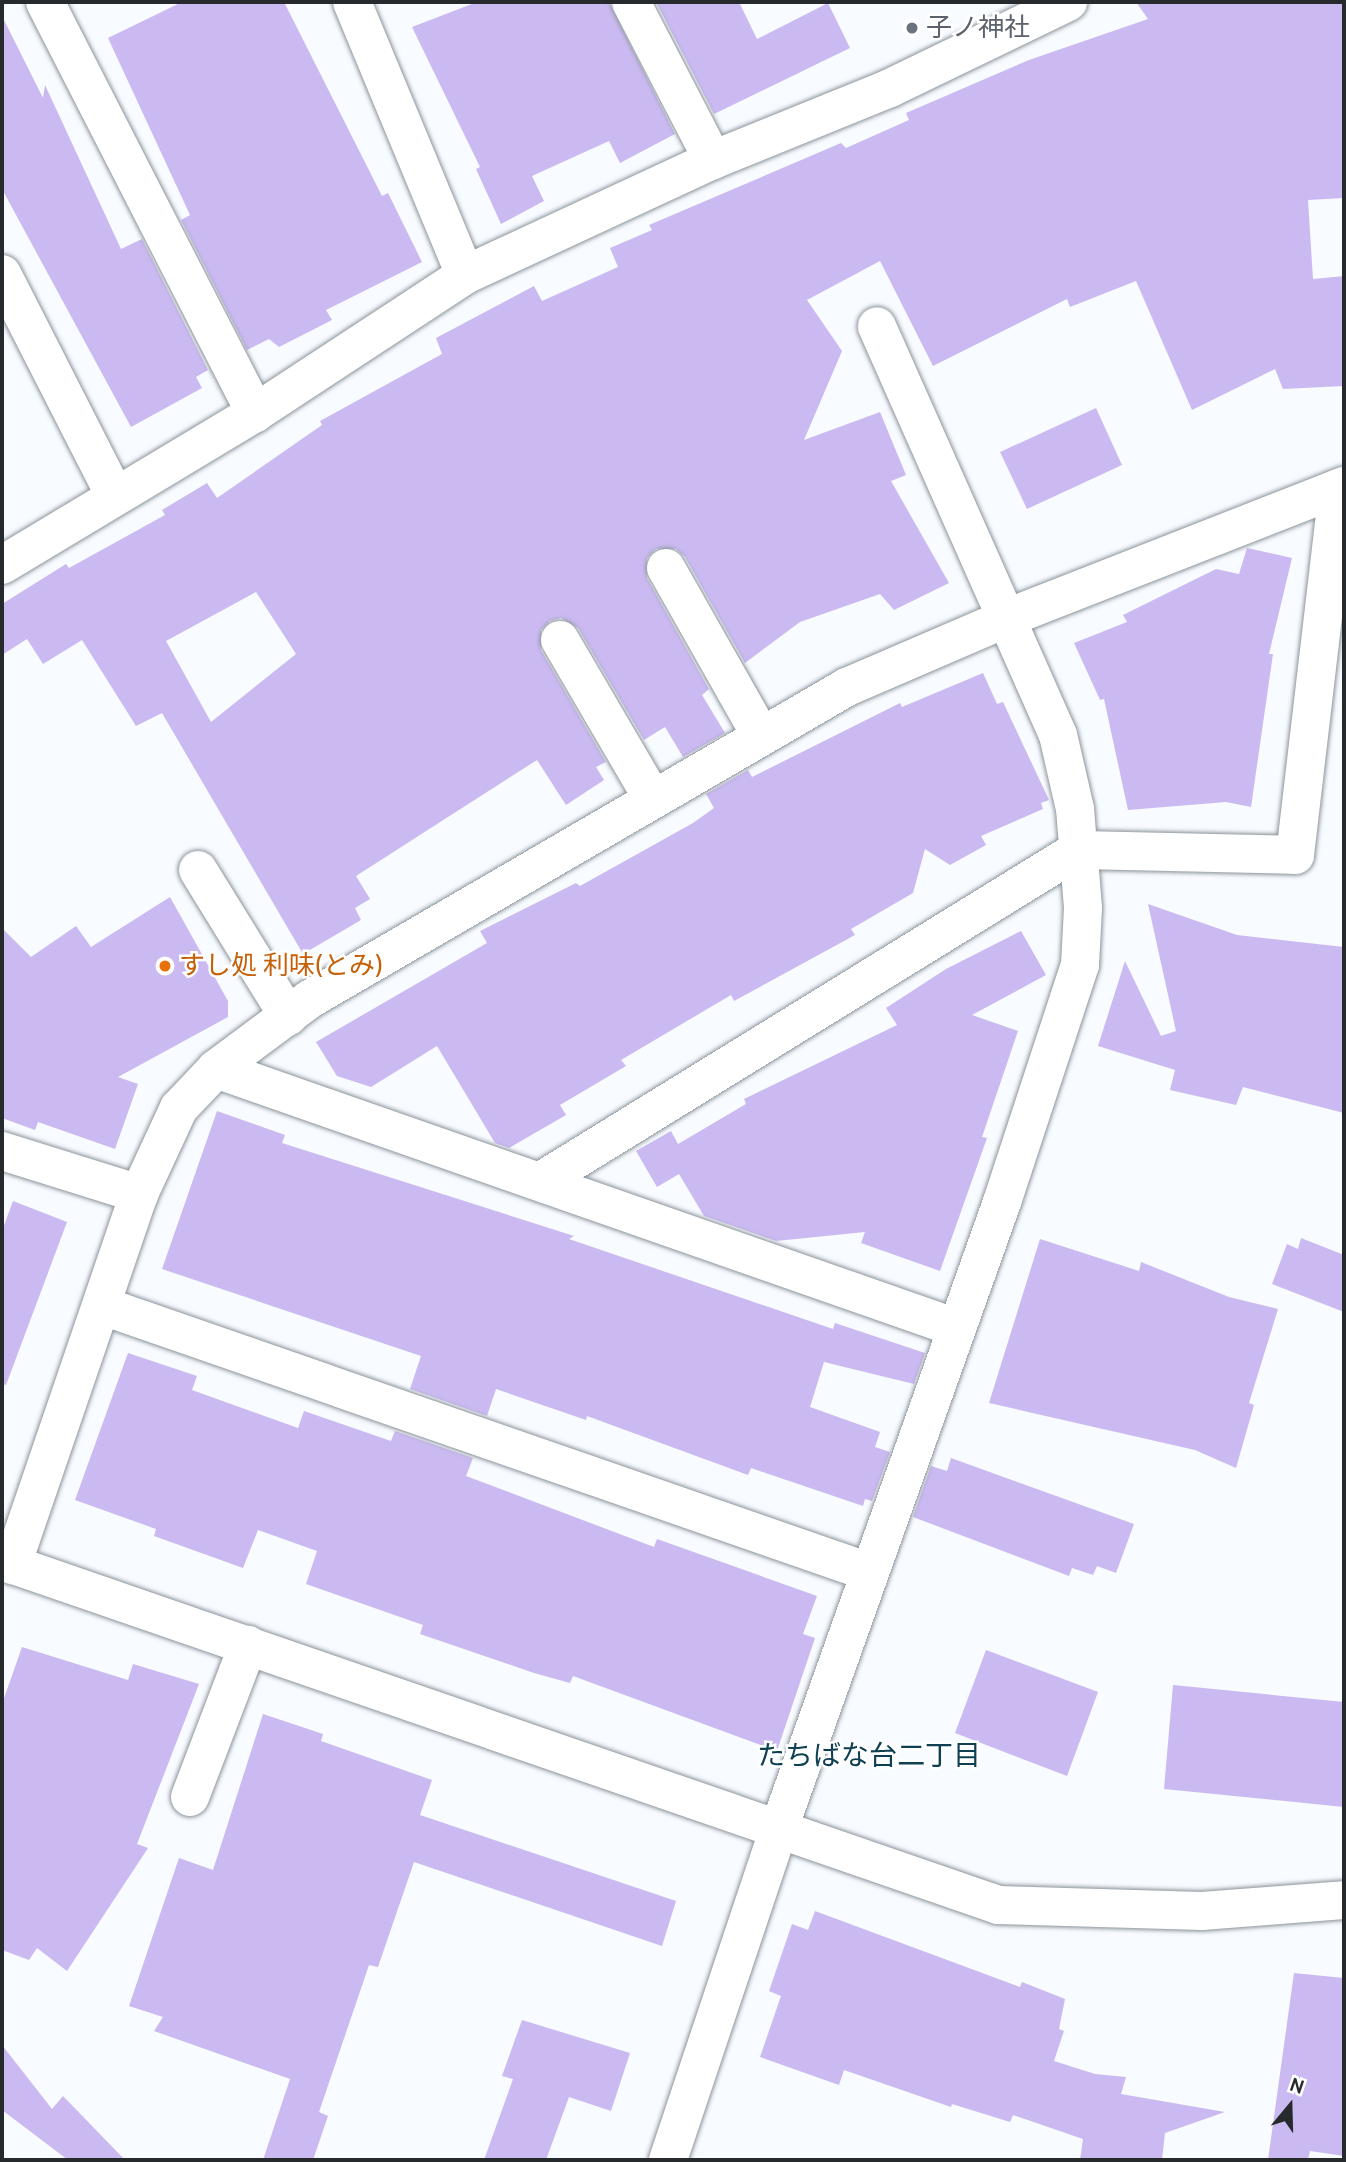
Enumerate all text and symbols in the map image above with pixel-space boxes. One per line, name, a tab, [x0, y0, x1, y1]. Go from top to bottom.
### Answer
place label: 子ノ神社	[926, 12, 1030, 44]
marker: 子ノ神社	[904, 20, 920, 36]
place label: すし処 利味(とみ)	[179, 950, 383, 982]
marker: すし処 利味(とみ)	[157, 958, 173, 974]
district label: たちばな台二丁目	[757, 1738, 981, 1772]
north arrow	[1255, 2071, 1325, 2141]
text: N	[1287, 2073, 1307, 2099]

